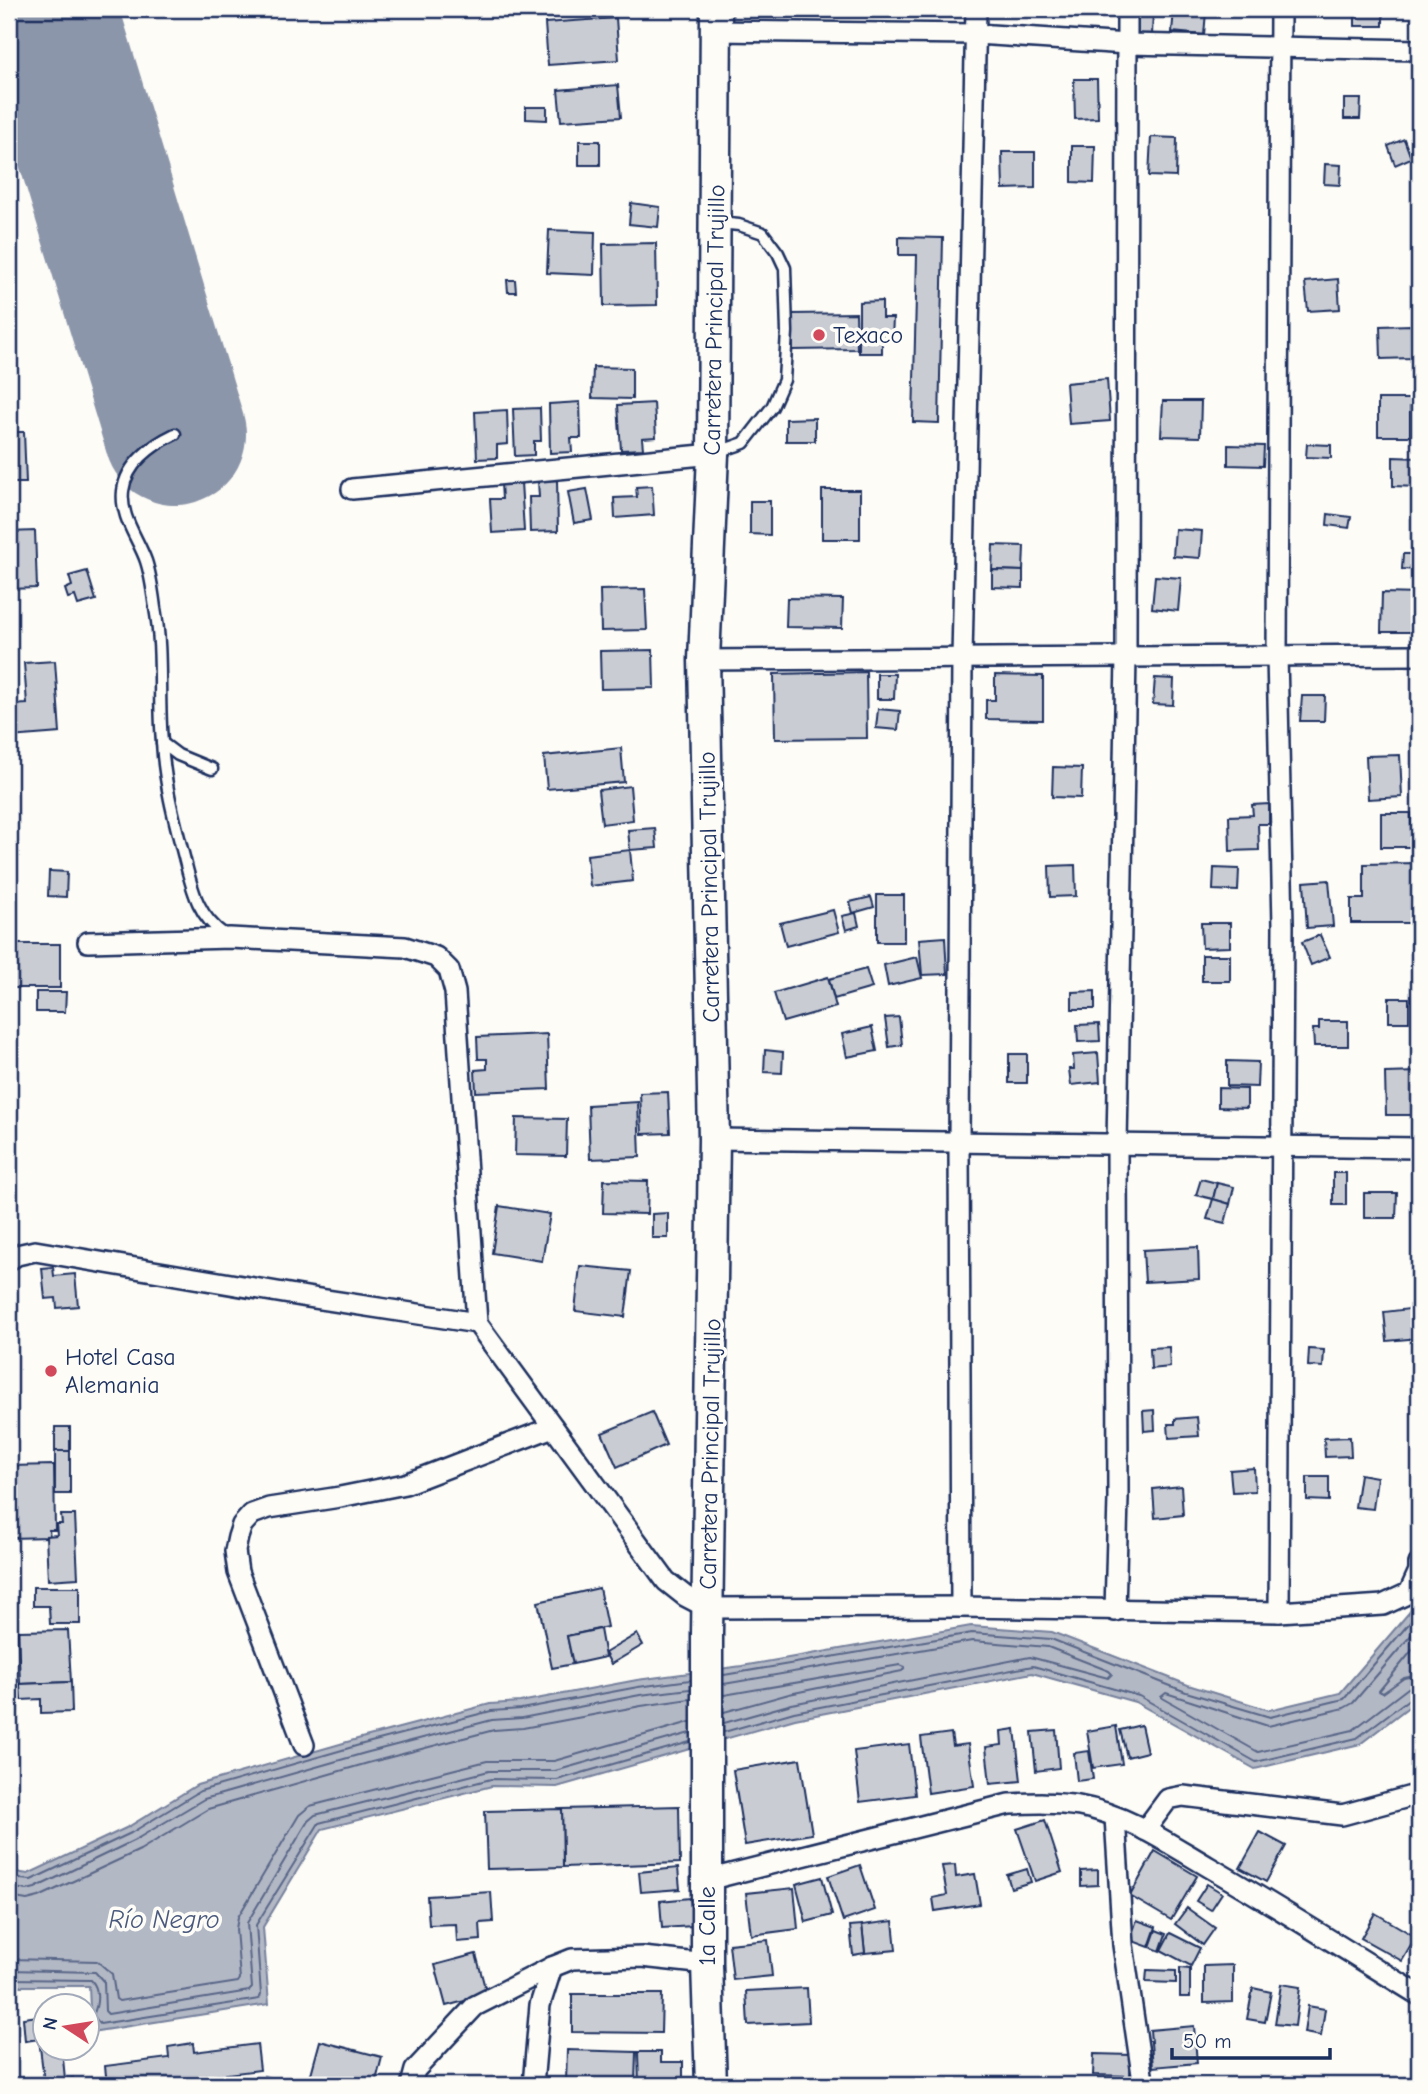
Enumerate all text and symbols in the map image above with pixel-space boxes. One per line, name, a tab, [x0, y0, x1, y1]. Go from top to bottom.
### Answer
street label: Carretera Principal Trujillo	[698, 184, 730, 456]
place label: Texaco	[833, 321, 903, 349]
marker: Texaco	[811, 327, 827, 343]
street label: Carretera Principal Trujillo	[693, 751, 725, 1023]
street label: Carretera Principal Trujillo	[694, 1318, 726, 1590]
place label: Hotel Casa Alemania	[65, 1343, 176, 1399]
marker: Hotel Casa Alemania	[43, 1363, 59, 1379]
street label: 1a Calle	[693, 1886, 721, 1966]
water label: Río Negro	[109, 1905, 219, 1935]
north arrow	[32, 1993, 102, 2062]
text: N	[38, 2015, 62, 2032]
scale bar	[1172, 2017, 1330, 2061]
text: 50 m	[1183, 2029, 1232, 2053]

